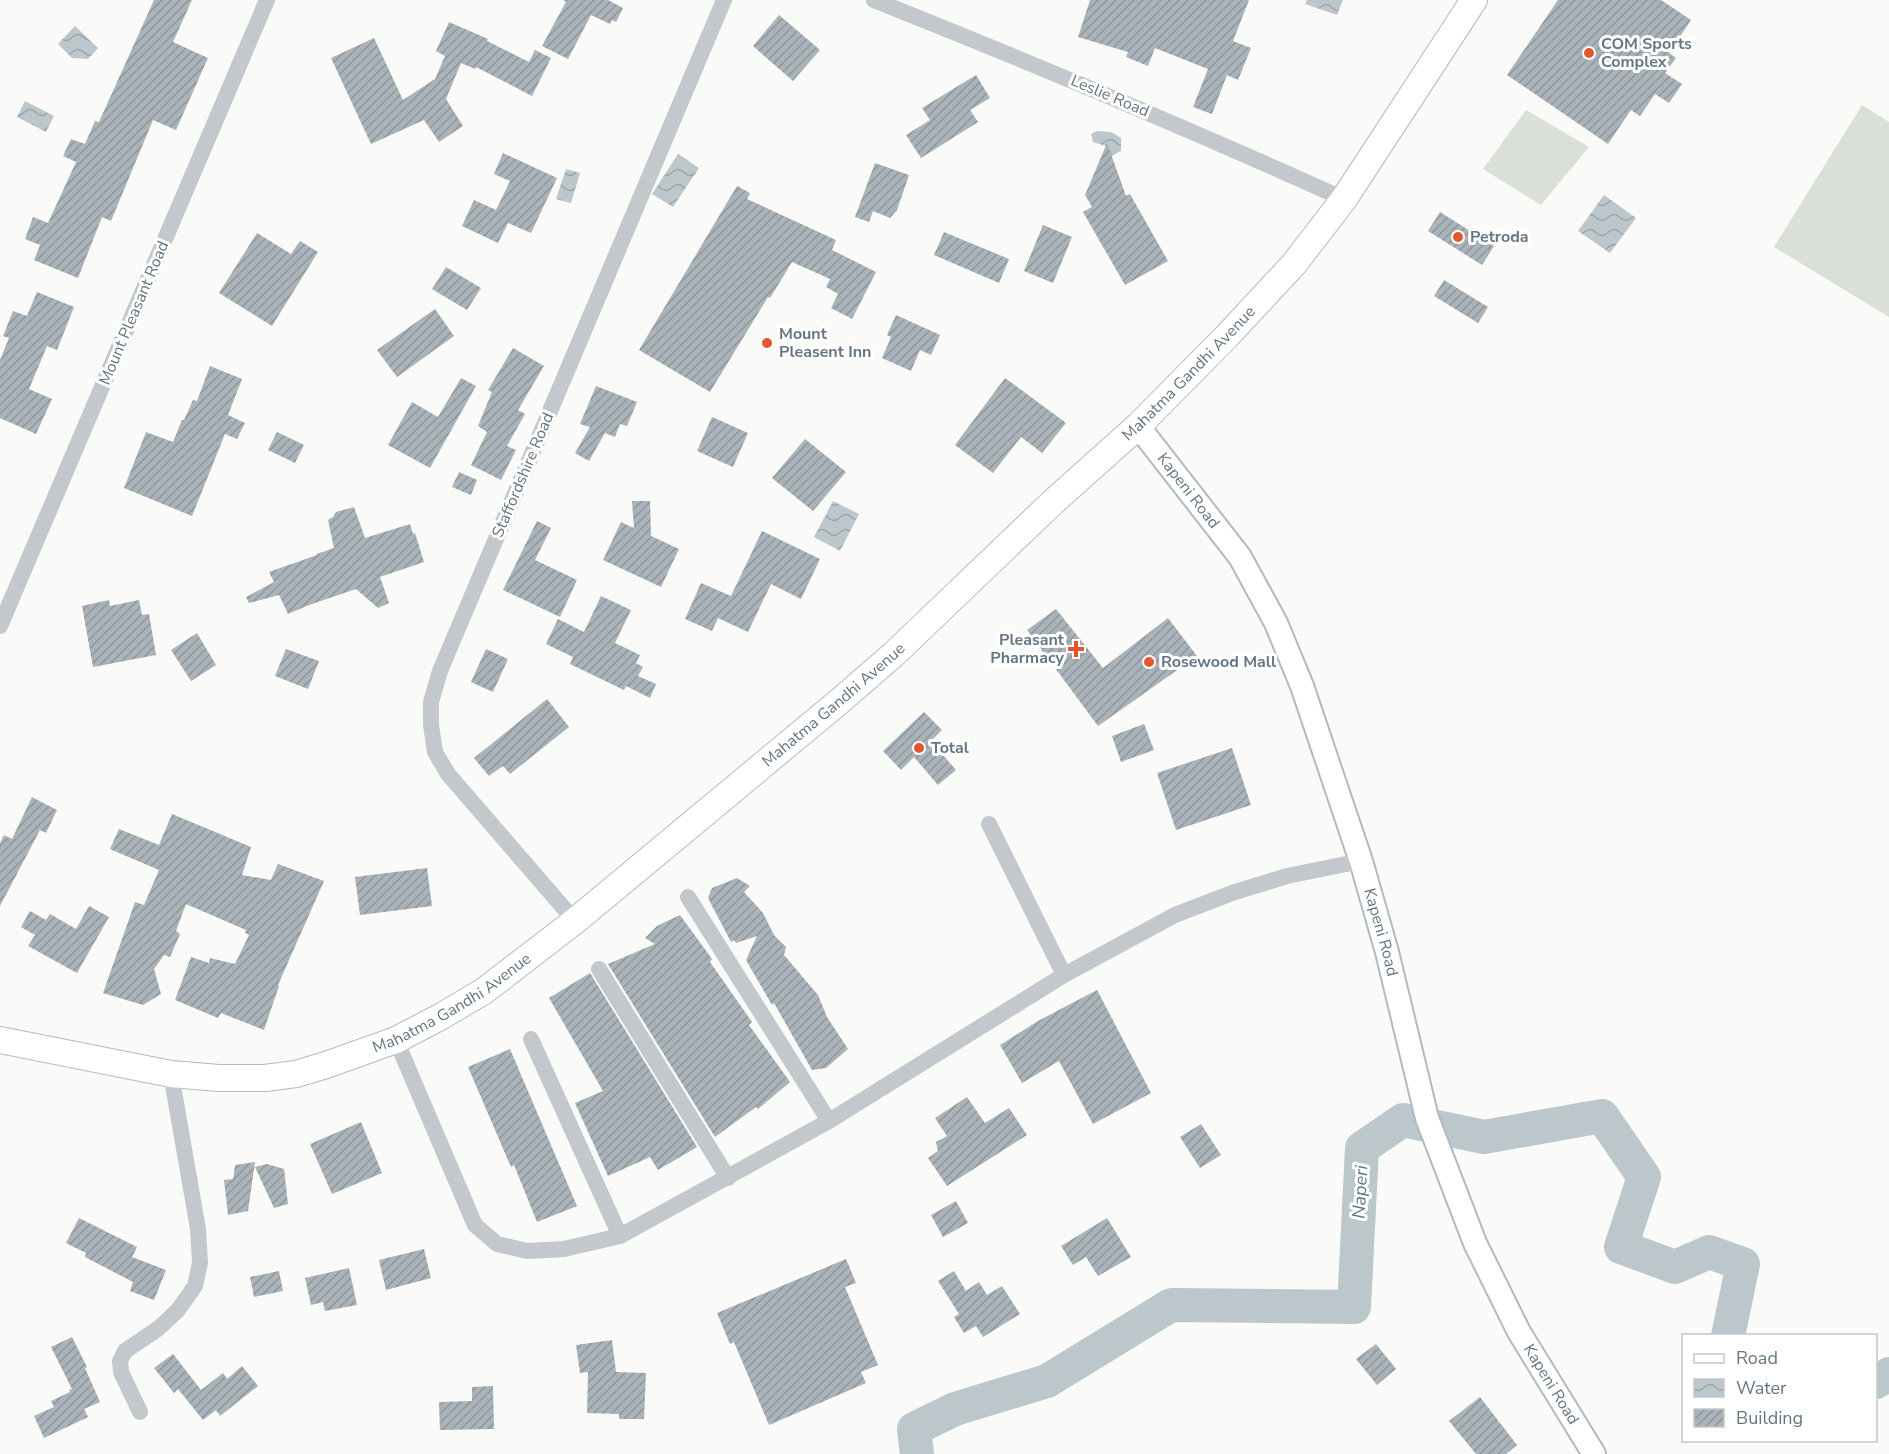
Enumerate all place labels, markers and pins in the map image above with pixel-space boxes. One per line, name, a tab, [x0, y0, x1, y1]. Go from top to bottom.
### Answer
place label: COM Sports Complex	[1601, 33, 1692, 73]
marker: COM Sports Complex	[1582, 46, 1596, 60]
place label: Petroda	[1470, 226, 1529, 248]
marker: Petroda	[1451, 230, 1465, 244]
place label: Mount Pleasent Inn	[779, 323, 871, 363]
marker: Mount Pleasent Inn	[760, 336, 774, 350]
place label: Pleasant Pharmacy	[990, 629, 1065, 669]
marker: Pleasant Pharmacy	[1069, 642, 1083, 656]
place label: Rosewood Mall	[1161, 651, 1276, 673]
marker: Rosewood Mall	[1142, 655, 1156, 669]
place label: Total	[931, 737, 969, 759]
marker: Total	[912, 741, 926, 755]

